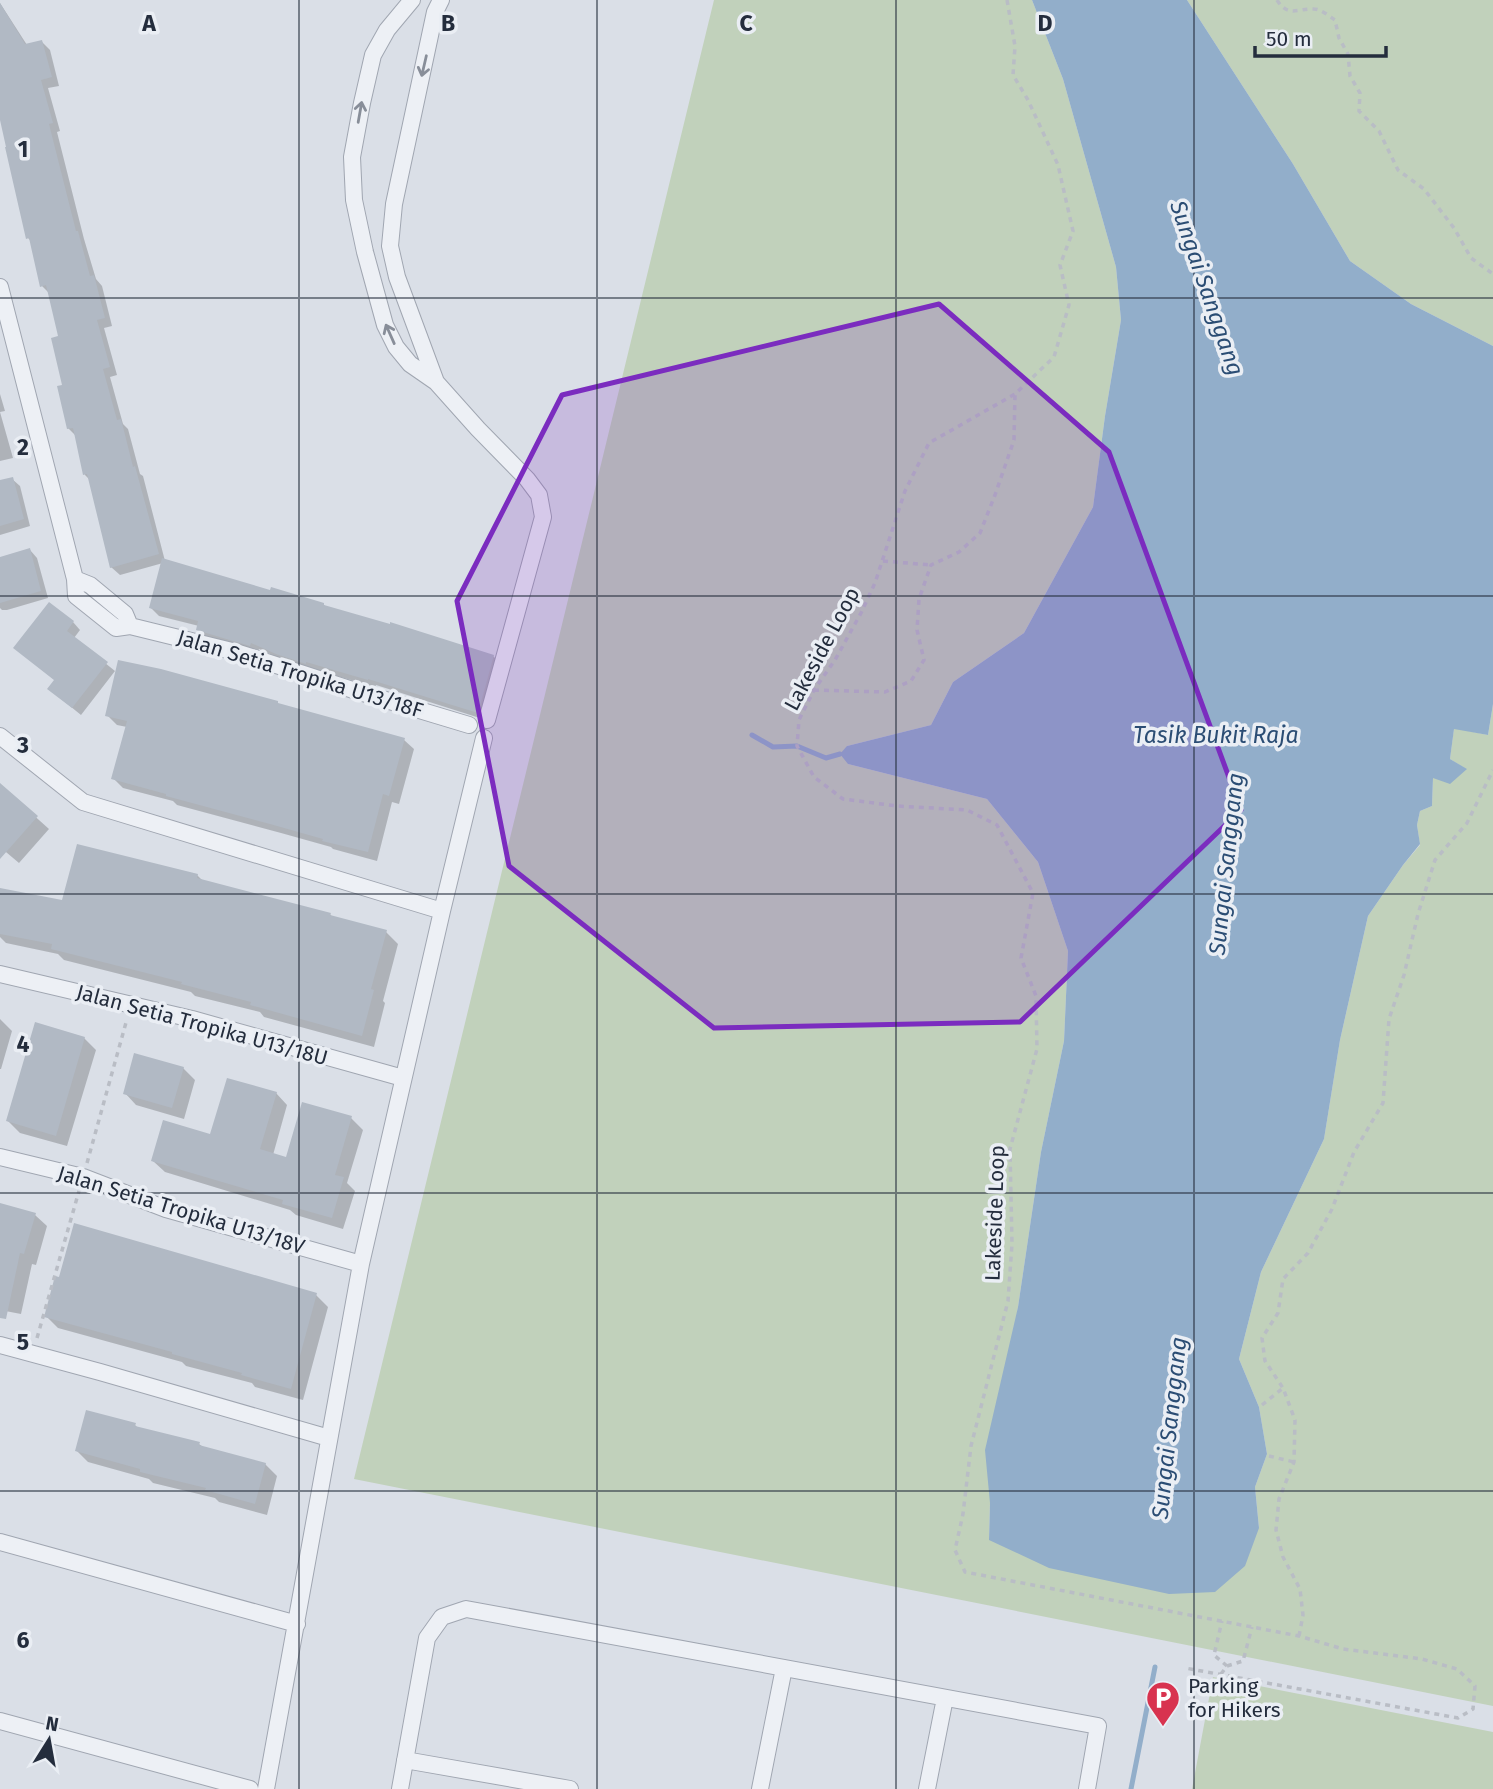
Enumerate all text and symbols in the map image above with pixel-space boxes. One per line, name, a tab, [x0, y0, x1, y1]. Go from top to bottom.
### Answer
text: A	[141, 9, 156, 37]
text: B	[441, 9, 455, 37]
text: C	[739, 9, 753, 37]
text: D	[1038, 9, 1053, 37]
scale bar	[1255, 14, 1386, 58]
text: 50 m	[1266, 26, 1312, 52]
one-way arrow	[416, 54, 429, 76]
one-way arrow	[354, 101, 367, 124]
text: 1	[18, 135, 28, 163]
water label: Sungai Sanggang	[1164, 196, 1250, 379]
one-way arrow	[383, 324, 396, 345]
text: 2	[17, 433, 29, 461]
street label: Lakeside Loop	[779, 583, 865, 715]
street label: Jalan Setia Tropika U13/18F	[174, 624, 426, 724]
water label: Tasik Bukit Raja	[1133, 721, 1299, 749]
text: 3	[16, 731, 29, 759]
water label: Sungai Sanggang	[1202, 772, 1249, 957]
street label: Jalan Setia Tropika U13/18U	[73, 979, 331, 1071]
text: 4	[17, 1030, 30, 1058]
street label: Lakeside Loop	[980, 1145, 1010, 1281]
street label: Jalan Setia Tropika U13/18V	[54, 1160, 308, 1260]
text: 5	[17, 1328, 29, 1356]
water label: Sungai Sanggang	[1145, 1336, 1192, 1521]
text: 6	[17, 1626, 30, 1654]
place label: Parking for Hikers	[1188, 1673, 1281, 1723]
parking icon: Parking for Hikers	[1144, 1679, 1182, 1728]
north arrow	[14, 1705, 84, 1775]
text: N	[44, 1711, 61, 1736]

